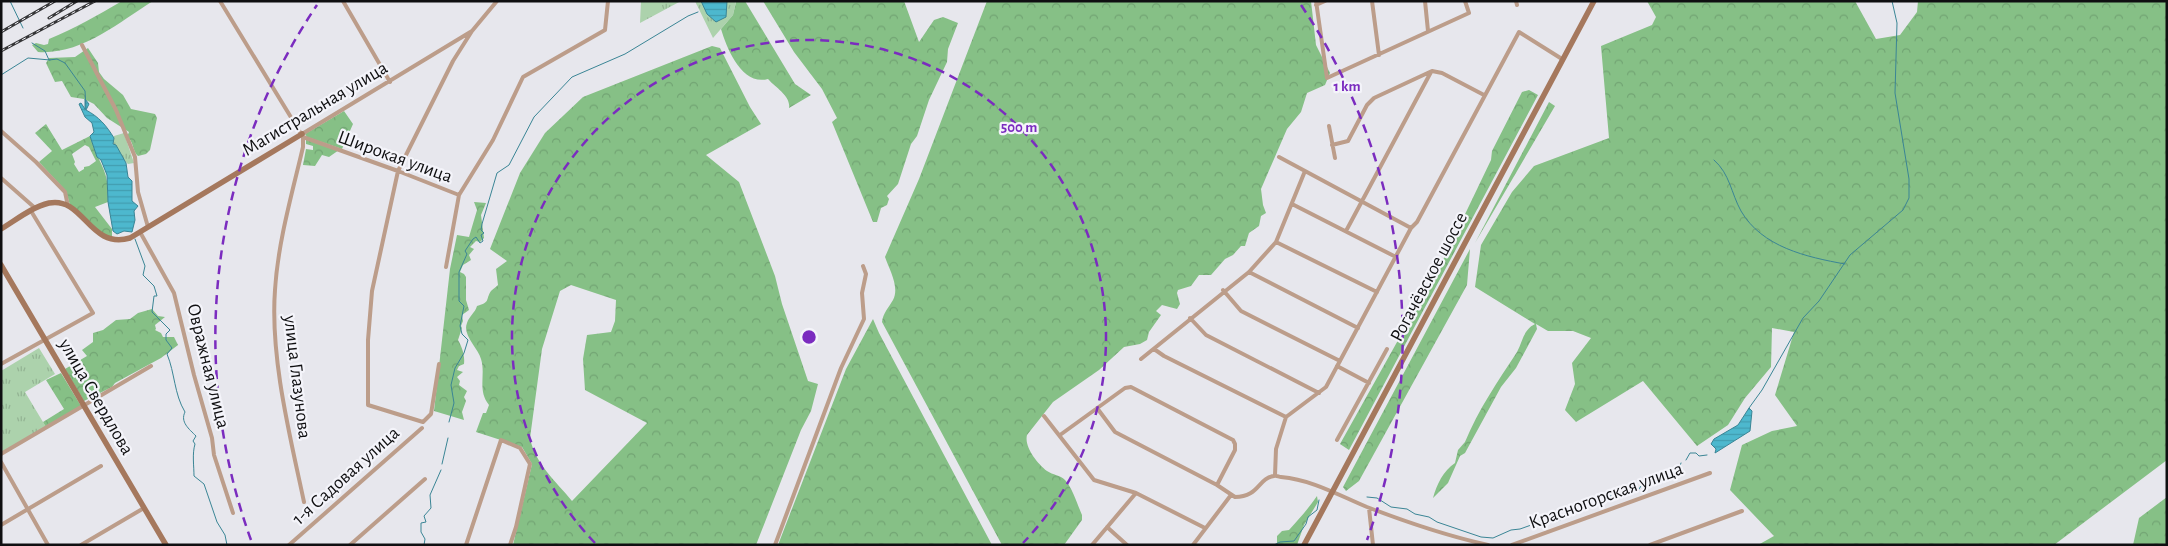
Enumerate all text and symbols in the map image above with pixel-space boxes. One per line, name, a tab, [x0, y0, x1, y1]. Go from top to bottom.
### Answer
street label: Магистральная улица	[239, 58, 391, 160]
text: 1 km	[1333, 79, 1361, 94]
text: 500 m	[1001, 120, 1037, 135]
street label: Широкая улица	[335, 128, 455, 187]
street label: Рогачёвское шоссе	[1387, 209, 1471, 345]
street label: Овражная улица	[183, 302, 233, 431]
street label: улица Глазунова	[280, 313, 314, 440]
centre of rings	[800, 328, 818, 346]
street label: улица Свердлова	[55, 335, 137, 459]
street label: 1-я Садовая улица	[289, 423, 403, 529]
street label: Красногорская улица	[1526, 459, 1686, 533]

